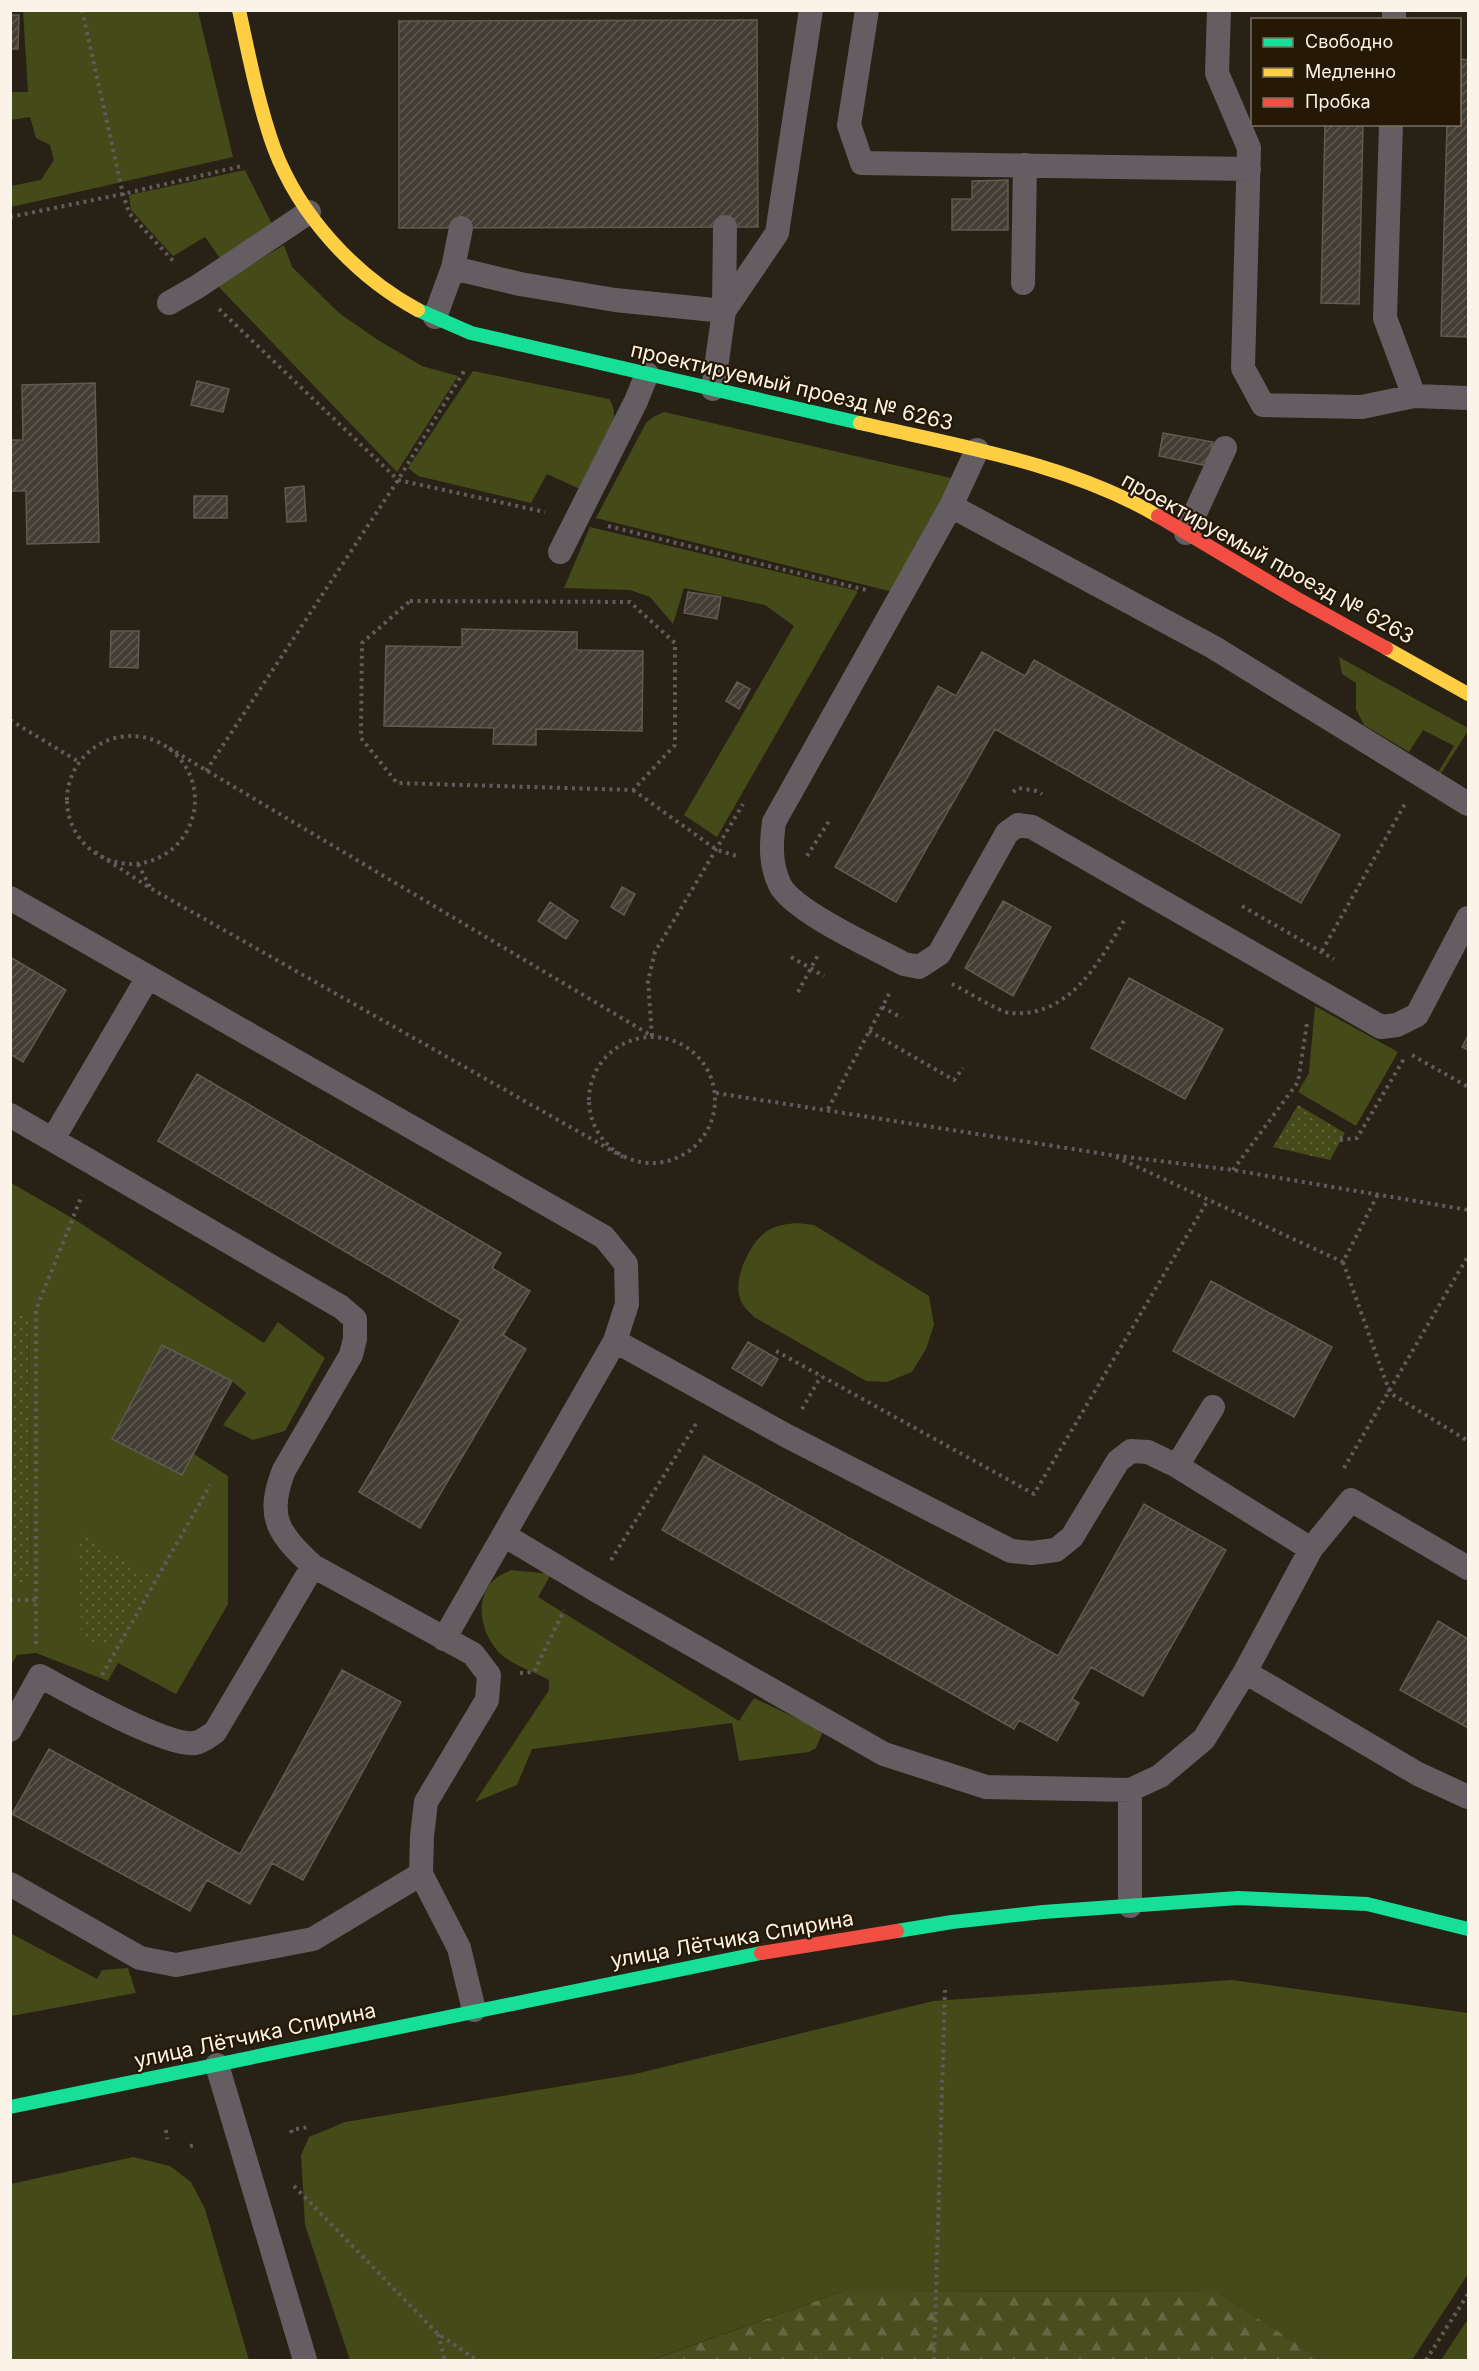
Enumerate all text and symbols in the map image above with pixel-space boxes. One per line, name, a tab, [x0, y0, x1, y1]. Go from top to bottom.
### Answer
legend	[1251, 18, 1461, 126]
text: Свободно	[1305, 31, 1393, 52]
text: Медленно	[1305, 61, 1396, 82]
text: Пробка	[1305, 91, 1371, 112]
street label: проектируемый проезд № 6263	[628, 337, 956, 435]
street label: проектируемый проезд № 6263	[1118, 467, 1418, 649]
street label: улица Лётчика Спирина	[608, 1905, 856, 1973]
street label: улица Лётчика Спирина	[132, 1997, 378, 2073]

